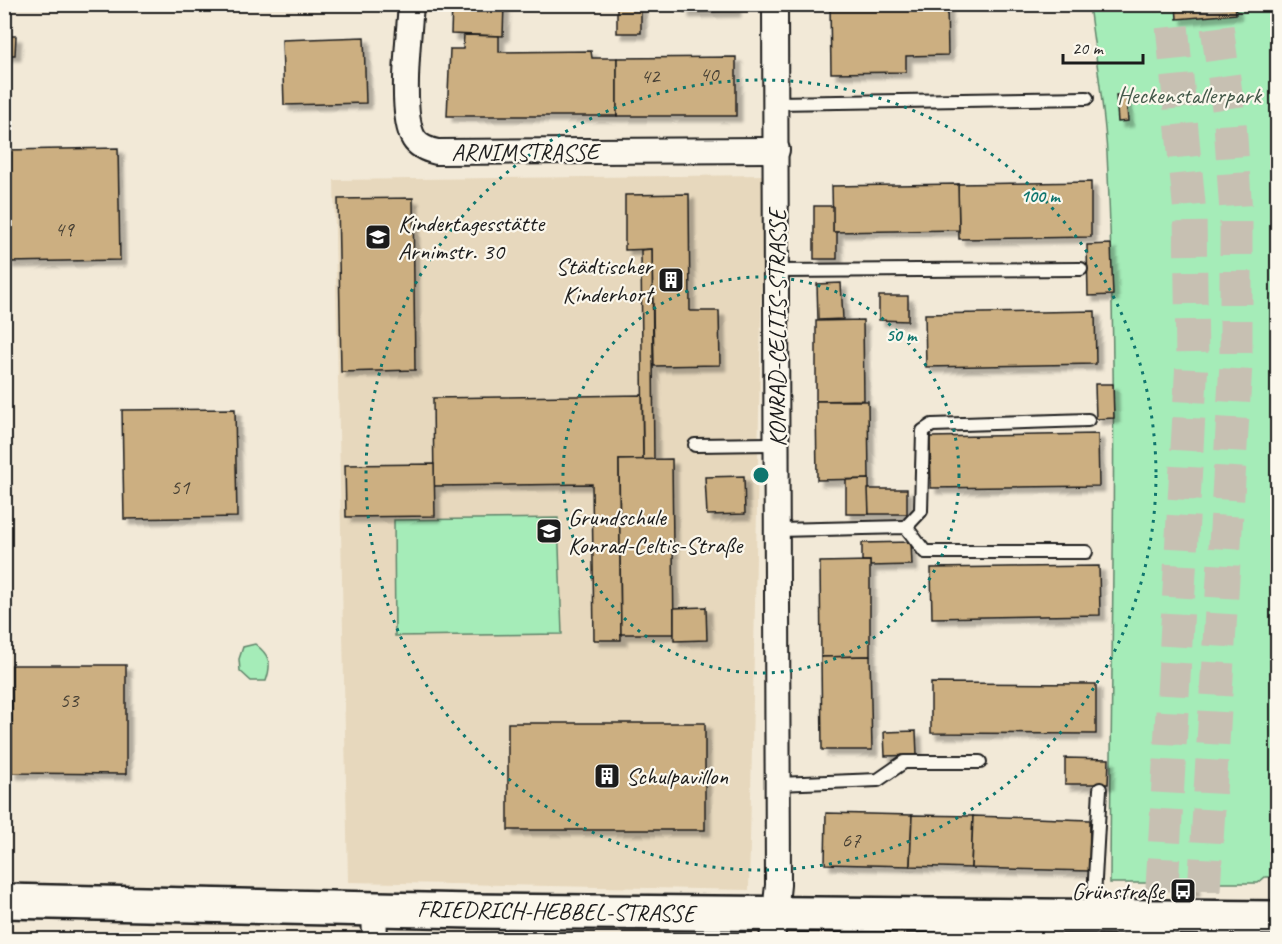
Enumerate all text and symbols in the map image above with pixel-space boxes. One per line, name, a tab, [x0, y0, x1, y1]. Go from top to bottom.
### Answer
scale bar	[1063, 27, 1142, 65]
text: 20 m	[1072, 37, 1105, 59]
house number: 40	[700, 61, 720, 87]
house number: 42	[641, 63, 661, 89]
park label: Heckenstallerpark	[1117, 80, 1263, 110]
street label: ARNIMSTRASSE	[452, 137, 602, 167]
text: 100 m	[1021, 185, 1061, 207]
street label: KONRAD-CELTIS-STRASSE	[762, 206, 792, 447]
place label: Kindertagesstätte Arnimstr. 30	[398, 208, 546, 266]
house number: 49	[55, 216, 75, 242]
school or university icon: Kindertagesstätte Arnimstr. 30	[363, 222, 393, 252]
place label: Städtischer Kinderhort	[556, 251, 655, 309]
building icon: Städtischer Kinderhort	[656, 265, 686, 295]
text: 50 m	[886, 324, 918, 346]
centre of rings	[751, 465, 771, 485]
house number: 51	[171, 474, 191, 500]
place label: Grundschule Konrad-Celtis-Straße	[568, 502, 744, 560]
school or university icon: Grundschule Konrad-Celtis-Straße	[534, 516, 564, 546]
house number: 53	[60, 687, 80, 713]
building icon: Schulpavillon	[592, 761, 622, 791]
place label: Schulpavillon	[626, 761, 728, 791]
house number: 67	[842, 827, 862, 853]
place label: Grünstraße	[1072, 876, 1166, 906]
bus stop icon: Grünstraße	[1168, 876, 1198, 906]
street label: FRIEDRICH-HEBBEL-STRASSE	[417, 894, 698, 928]

